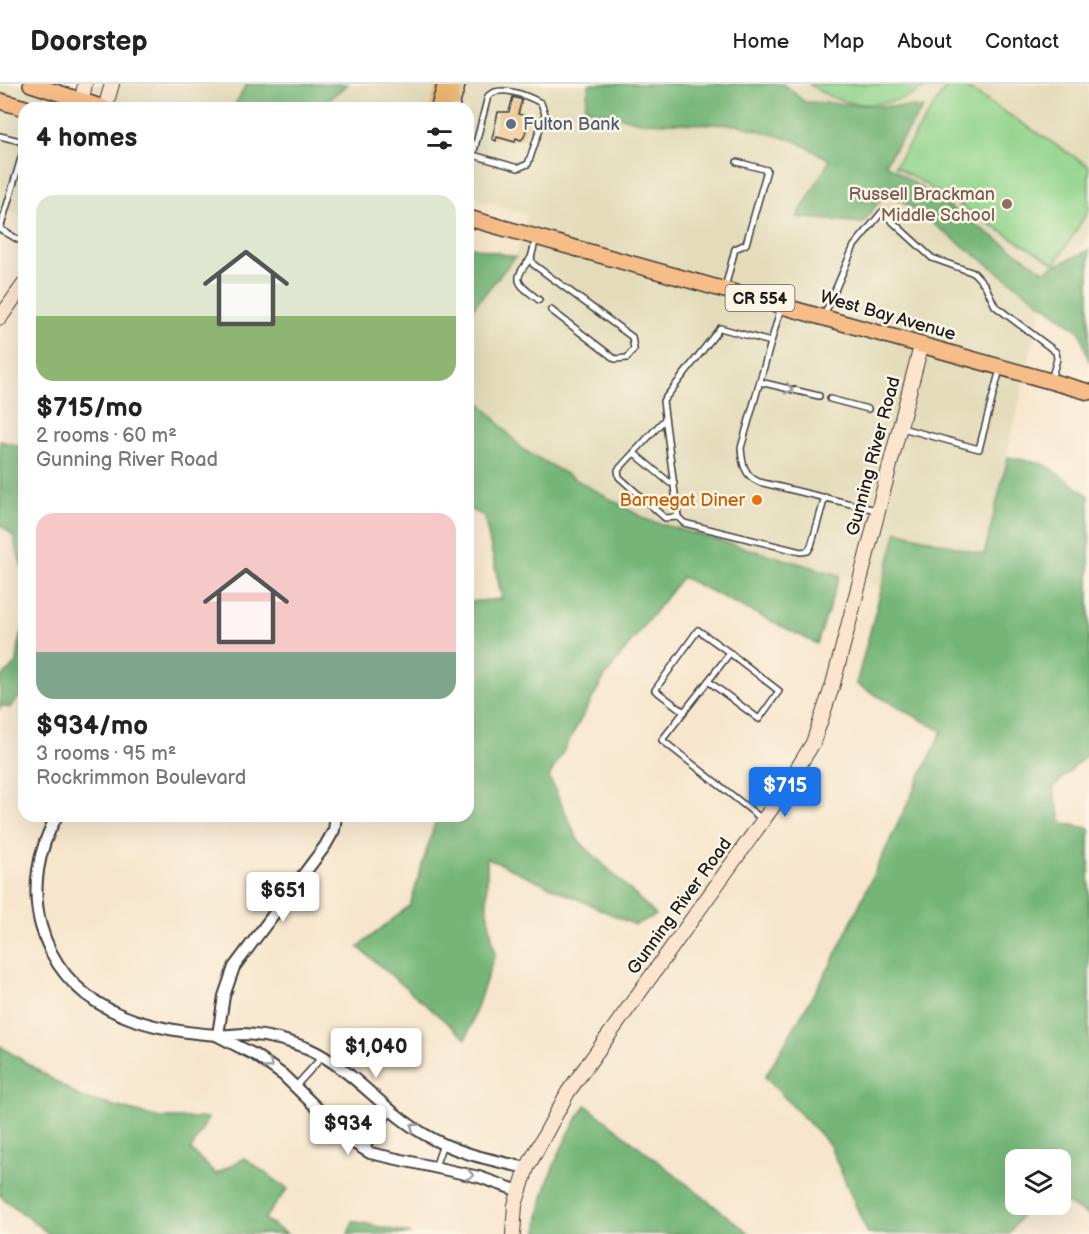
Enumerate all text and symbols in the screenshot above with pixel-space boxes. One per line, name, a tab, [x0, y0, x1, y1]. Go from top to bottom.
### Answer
text: Doorstep	[30, 25, 147, 58]
text: Home	[732, 29, 789, 54]
text: Map	[822, 29, 864, 54]
text: About	[897, 29, 952, 54]
text: Contact	[985, 29, 1059, 54]
place label: Fulton Bank	[523, 114, 619, 135]
marker: Fulton Bank	[504, 117, 518, 131]
icon: filters	[423, 122, 456, 155]
text: 4 homes	[36, 123, 137, 154]
place label: Russell Brackman Middle School	[849, 184, 995, 226]
marker: Russell Brackman Middle School	[1000, 197, 1014, 211]
icon: home	[192, 234, 300, 342]
road number: CR 554	[726, 285, 795, 311]
street label: West Bay Avenue	[818, 286, 958, 345]
street label: Gunning River Road	[842, 374, 905, 538]
one-way arrow	[784, 382, 794, 395]
text: $715/mo	[36, 393, 143, 424]
text: 2 rooms · 60 m²	[36, 424, 177, 448]
text: Gunning River Road	[36, 448, 218, 472]
place label: Barnegat Diner	[620, 490, 745, 511]
marker: Barnegat Diner	[750, 493, 764, 507]
icon: home	[192, 552, 300, 660]
text: $934/mo	[36, 711, 148, 742]
text: 3 rooms · 95 m²	[36, 742, 176, 766]
text: Rockrimmon Boulevard	[36, 766, 246, 790]
pin: $715	[749, 767, 821, 818]
text: $715	[763, 774, 807, 798]
street label: Gunning River Road	[623, 834, 736, 979]
pin: $651	[247, 872, 319, 923]
text: $651	[260, 879, 306, 903]
pin: $1,040	[327, 1028, 425, 1079]
text: $1,040	[345, 1035, 407, 1059]
one-way arrow	[262, 1057, 273, 1068]
pin: $934	[312, 1105, 384, 1156]
text: $934	[324, 1112, 372, 1136]
one-way arrow	[410, 1124, 421, 1135]
map controls	[1005, 1149, 1071, 1215]
button: layers	[1005, 1149, 1071, 1215]
one-way arrow	[465, 1168, 475, 1181]

